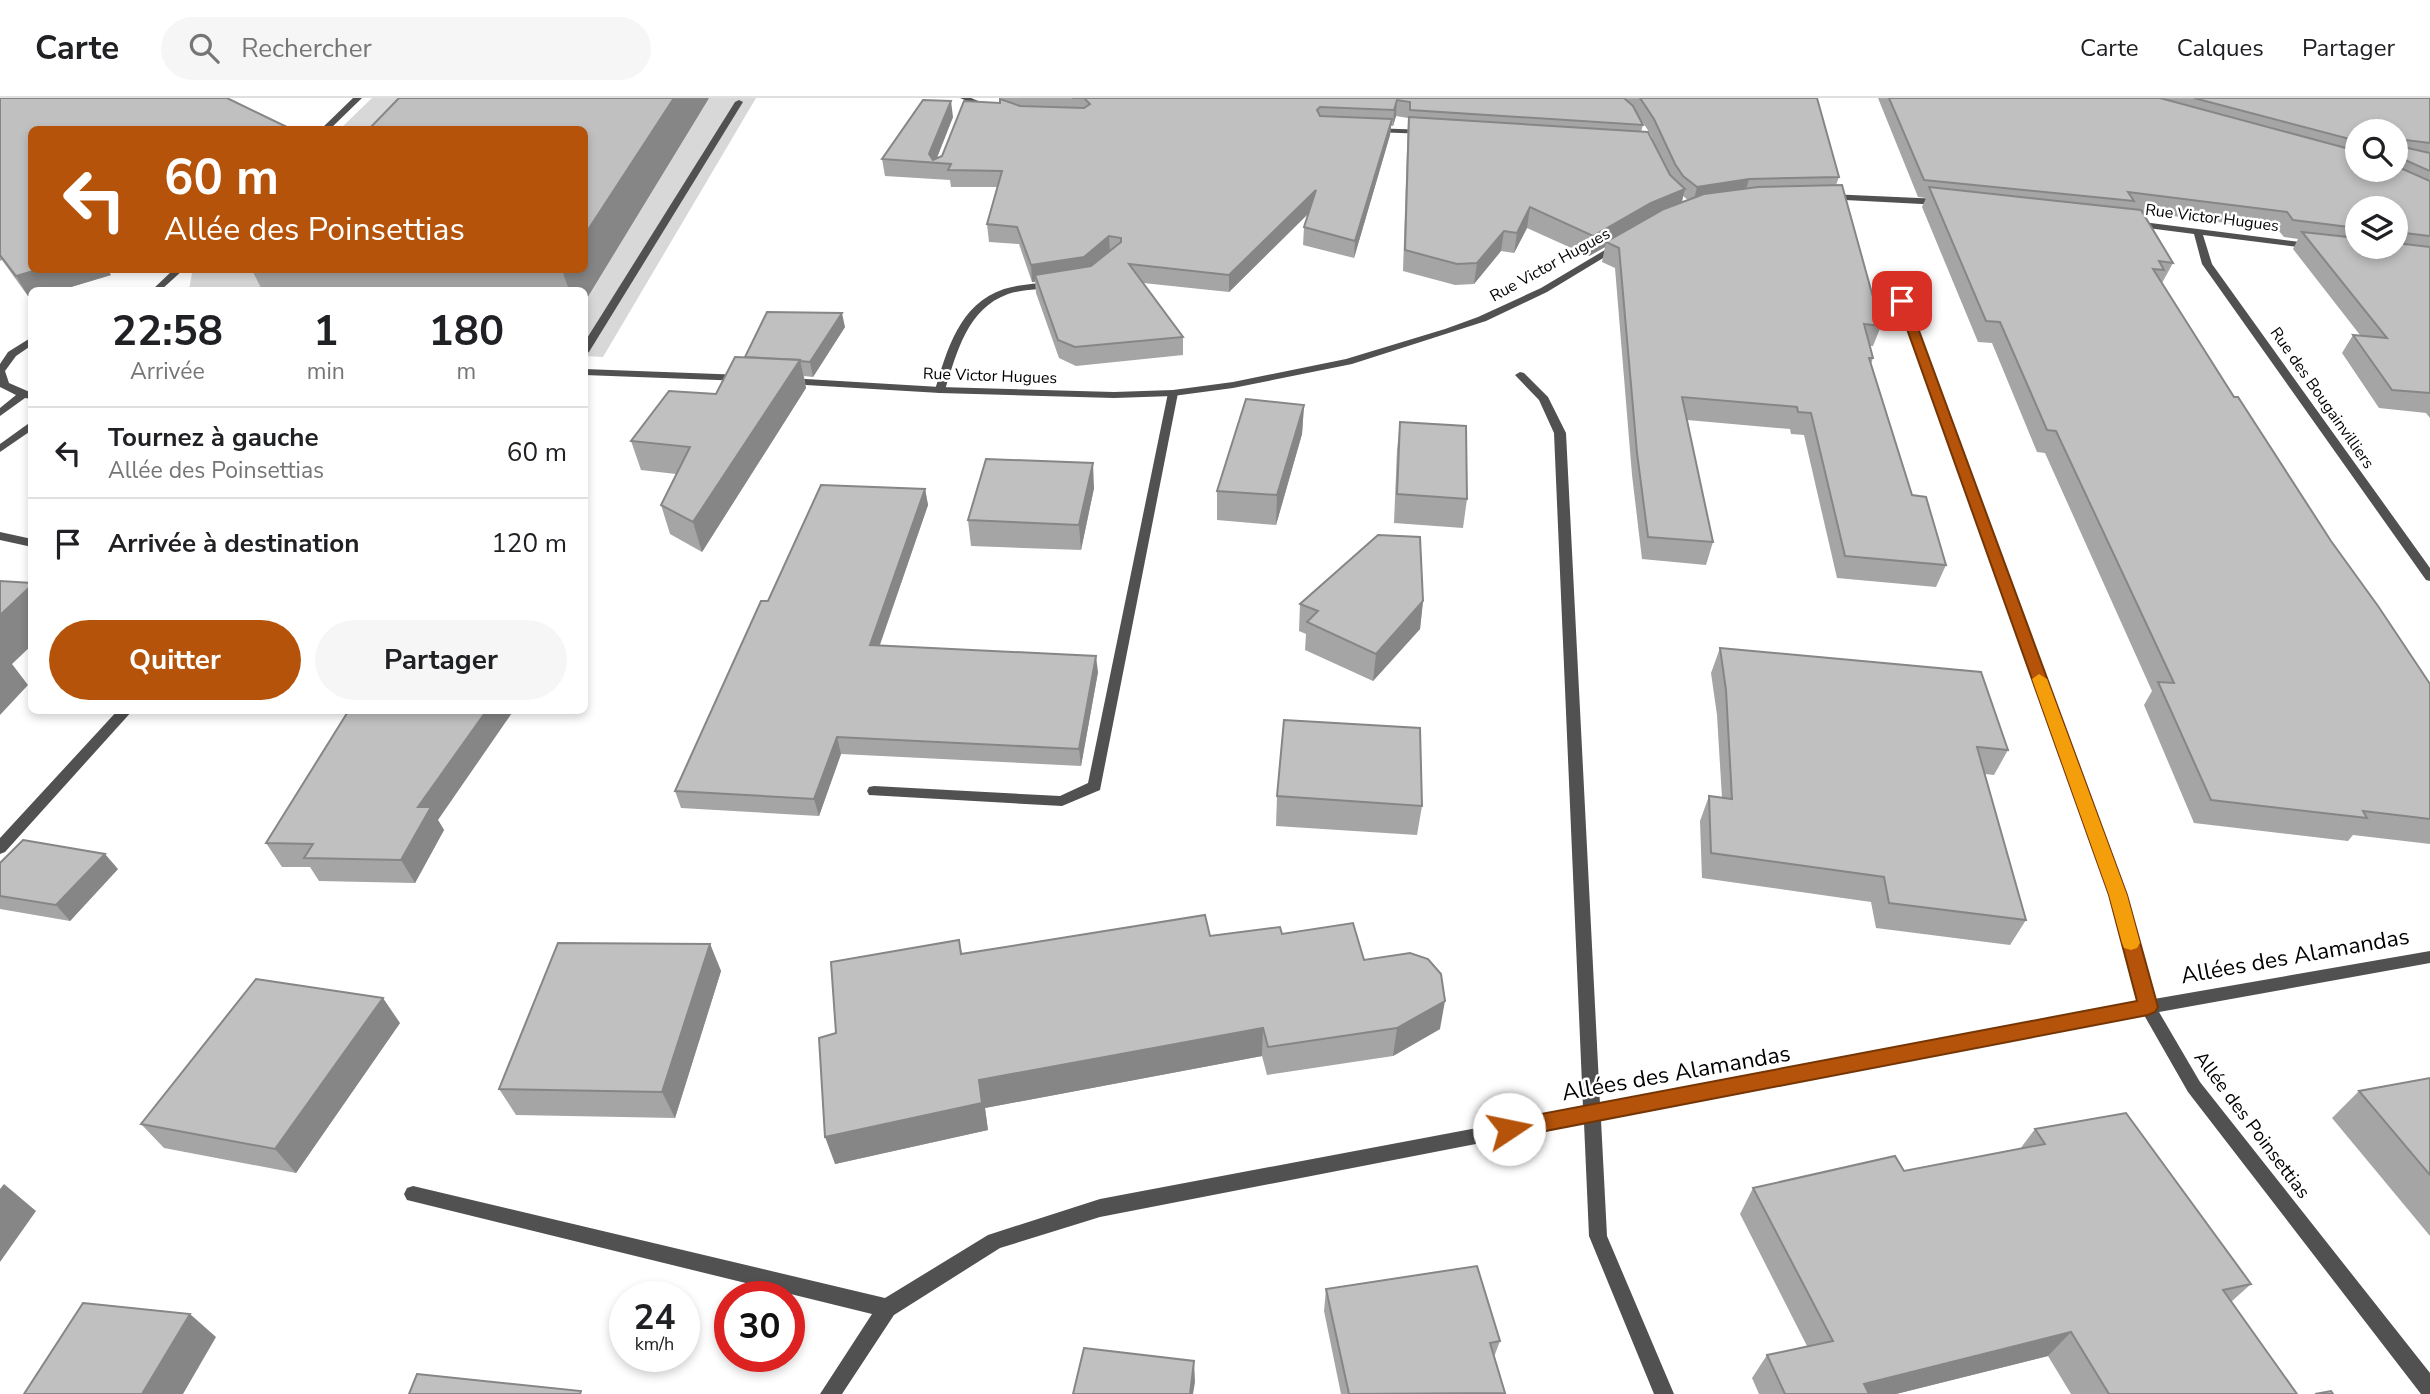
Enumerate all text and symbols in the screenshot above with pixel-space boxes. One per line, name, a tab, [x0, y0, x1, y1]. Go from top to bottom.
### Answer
search box	[161, 17, 651, 80]
text: Carte	[35, 26, 119, 71]
icon: search	[185, 29, 223, 67]
text: Rechercher	[241, 31, 372, 66]
text: Carte	[2080, 32, 2139, 64]
text: Calques	[2177, 32, 2264, 64]
text: Partager	[2302, 32, 2395, 64]
map controls	[2345, 119, 2408, 259]
button: search	[2345, 119, 2408, 182]
text: 60 m	[164, 144, 279, 211]
icon: left	[49, 154, 140, 245]
button: layers	[2345, 196, 2408, 259]
street label: Rue Victor Hugues	[2144, 199, 2280, 237]
text: Allée des Poinsettias	[164, 208, 465, 251]
street label: Rue Victor Hugues	[1486, 223, 1614, 307]
pin	[1872, 271, 1932, 331]
icon: arrive	[1883, 282, 1921, 320]
text: 22:58	[112, 303, 223, 360]
text: 1	[313, 303, 338, 360]
text: 180	[429, 303, 504, 360]
street label: Rue des Bougainvilliers	[2265, 323, 2379, 473]
text: Arrivée	[130, 356, 205, 387]
text: min	[307, 356, 345, 387]
text: m	[457, 356, 476, 387]
street label: Rue Victor Hugues	[922, 363, 1058, 389]
text: Tournez à gauche	[108, 420, 319, 455]
icon: left	[49, 434, 87, 472]
text: 60 m	[507, 435, 567, 470]
text: Allée des Poinsettias	[108, 455, 324, 486]
icon: arrive	[49, 525, 87, 563]
text: Arrivée à destination	[108, 526, 359, 561]
text: 120 m	[491, 526, 567, 561]
button: Quitter	[49, 620, 301, 700]
button: Partager	[315, 620, 567, 700]
street label: Allées des Alamandas	[2178, 921, 2412, 991]
street label: Allées des Alamandas	[1559, 1038, 1793, 1108]
street label: Allée des Poinsettias	[2188, 1046, 2316, 1204]
position arrow	[1472, 1092, 1546, 1166]
speed limit sign: 30	[714, 1281, 805, 1372]
text: 24	[633, 1294, 676, 1341]
text: km/h	[635, 1332, 674, 1356]

